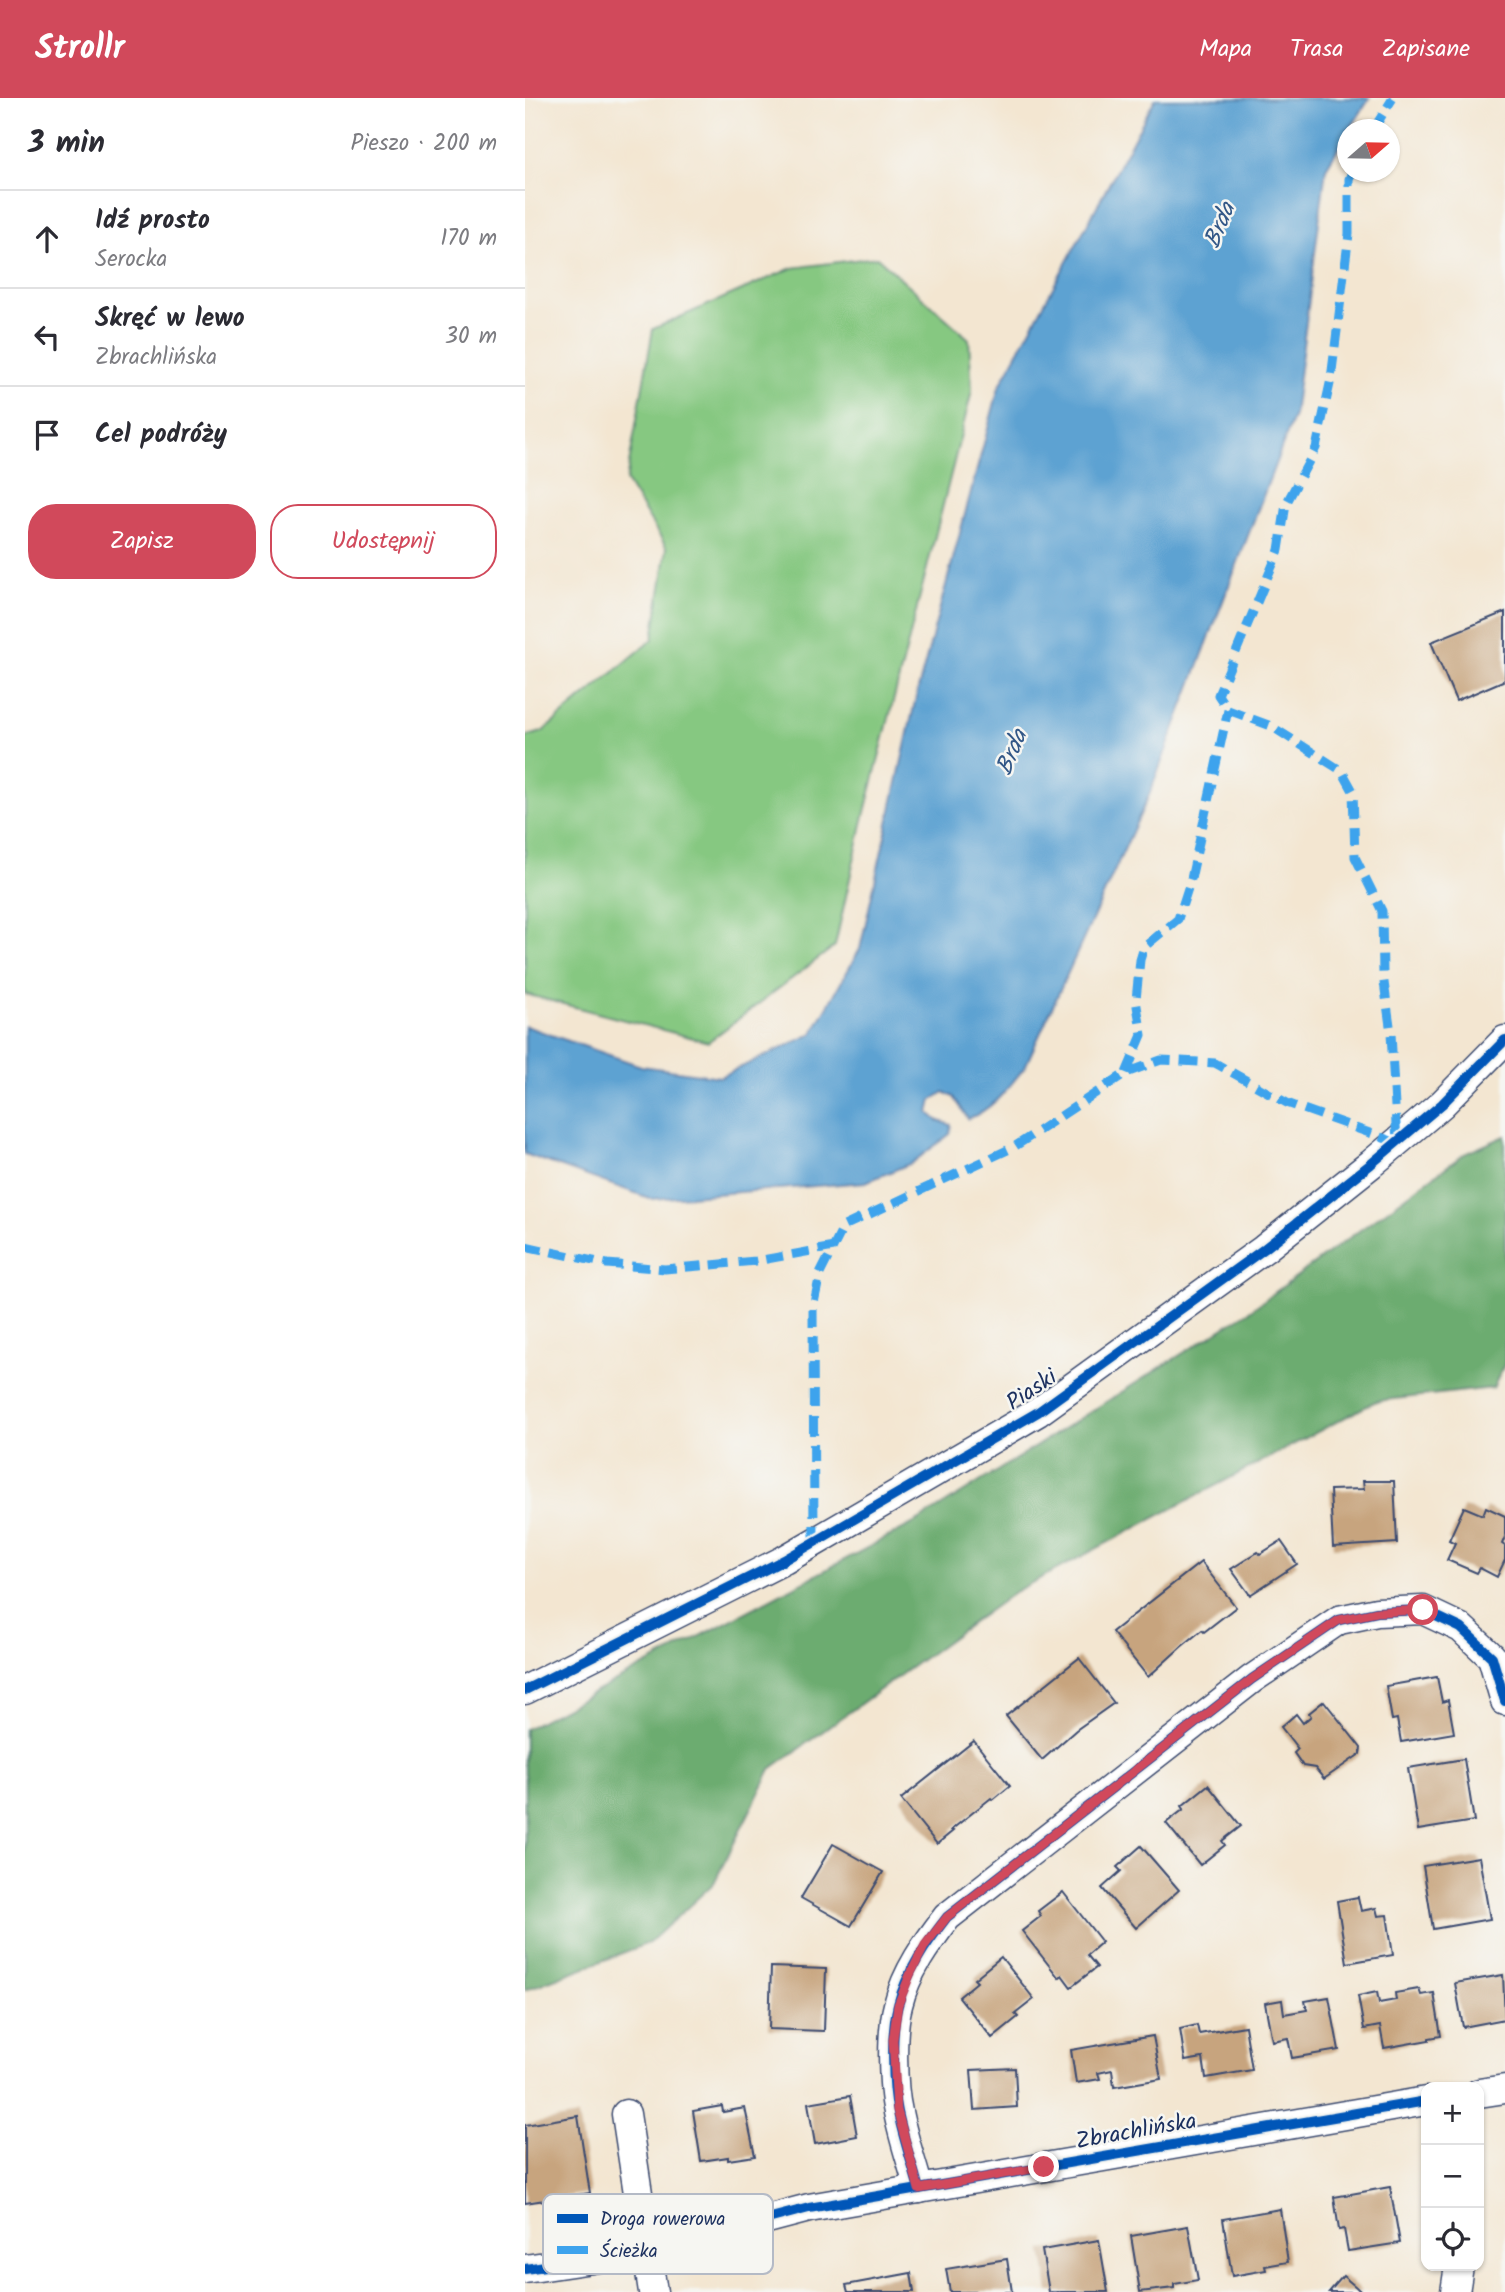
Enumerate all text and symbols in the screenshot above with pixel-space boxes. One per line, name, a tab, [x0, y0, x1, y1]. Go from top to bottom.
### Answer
text: Strollr	[35, 23, 125, 76]
text: Mapa	[1199, 30, 1252, 69]
text: Trasa	[1290, 30, 1344, 69]
text: Zapisane	[1382, 30, 1470, 69]
north arrow	[1337, 119, 1400, 182]
text: 3 min	[28, 120, 105, 168]
text: Pieszo · 200 m	[351, 126, 497, 162]
water label: Brda	[1194, 195, 1248, 254]
text: Idź prosto	[95, 200, 210, 242]
icon: ahead	[28, 220, 66, 258]
text: 170 m	[440, 221, 497, 257]
text: Serocka	[95, 242, 167, 278]
text: Skręć w lewo	[95, 298, 245, 340]
icon: left	[28, 318, 66, 356]
text: 30 m	[445, 319, 497, 355]
text: Zbrachlińska	[95, 340, 217, 376]
text: Cel podróży	[95, 414, 227, 456]
icon: arrive	[28, 416, 66, 454]
button: Zapisz	[28, 504, 256, 579]
button: Udostępnij	[270, 504, 497, 579]
water label: Brda	[986, 722, 1040, 781]
street label: Piaski	[999, 1360, 1066, 1421]
route start	[1407, 1594, 1438, 1625]
map controls	[1421, 2082, 1484, 2271]
button: +	[1421, 2082, 1484, 2145]
street label: Zbrachlińska	[1073, 2104, 1200, 2160]
button: −	[1421, 2145, 1484, 2208]
route end	[1028, 2151, 1059, 2182]
legend	[543, 2194, 773, 2274]
text: Droga rowerowa	[600, 2205, 726, 2235]
button: locate	[1421, 2208, 1484, 2271]
text: Ścieżka	[600, 2237, 658, 2267]

